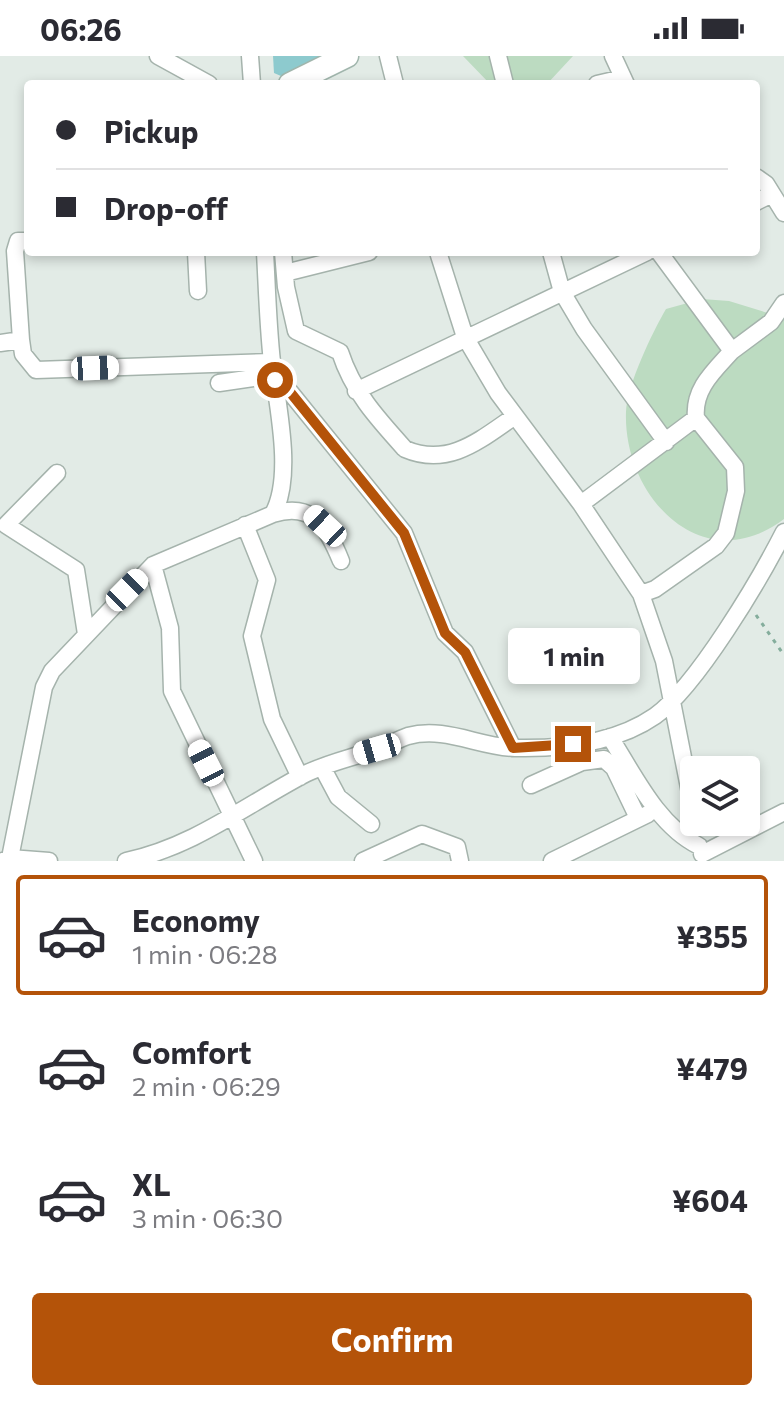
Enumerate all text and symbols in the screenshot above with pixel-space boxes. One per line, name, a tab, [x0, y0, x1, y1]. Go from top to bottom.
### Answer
text: 06:26	[40, 10, 122, 47]
text: Pickup	[104, 112, 198, 149]
text: Drop-off	[104, 189, 228, 226]
car	[71, 355, 119, 381]
route start	[257, 362, 293, 398]
car	[299, 501, 351, 551]
car	[102, 565, 152, 615]
callout: 1 min	[507, 628, 639, 684]
text: 1 min	[543, 640, 605, 671]
route end	[555, 726, 591, 762]
car	[351, 731, 403, 767]
car	[184, 736, 228, 790]
map controls	[680, 756, 760, 836]
button: layers	[680, 756, 760, 836]
icon: car	[36, 899, 108, 971]
text: Economy	[132, 901, 260, 938]
text: ¥355	[676, 917, 748, 954]
text: 1 min · 06:28	[132, 938, 277, 969]
icon: car	[36, 1031, 108, 1103]
text: Comfort	[132, 1033, 251, 1070]
text: ¥479	[676, 1049, 748, 1086]
text: 2 min · 06:29	[132, 1070, 281, 1101]
icon: car	[36, 1163, 108, 1235]
text: XL	[132, 1165, 171, 1202]
text: ¥604	[672, 1181, 748, 1218]
text: 3 min · 06:30	[132, 1202, 283, 1233]
button: Confirm	[32, 1293, 752, 1385]

